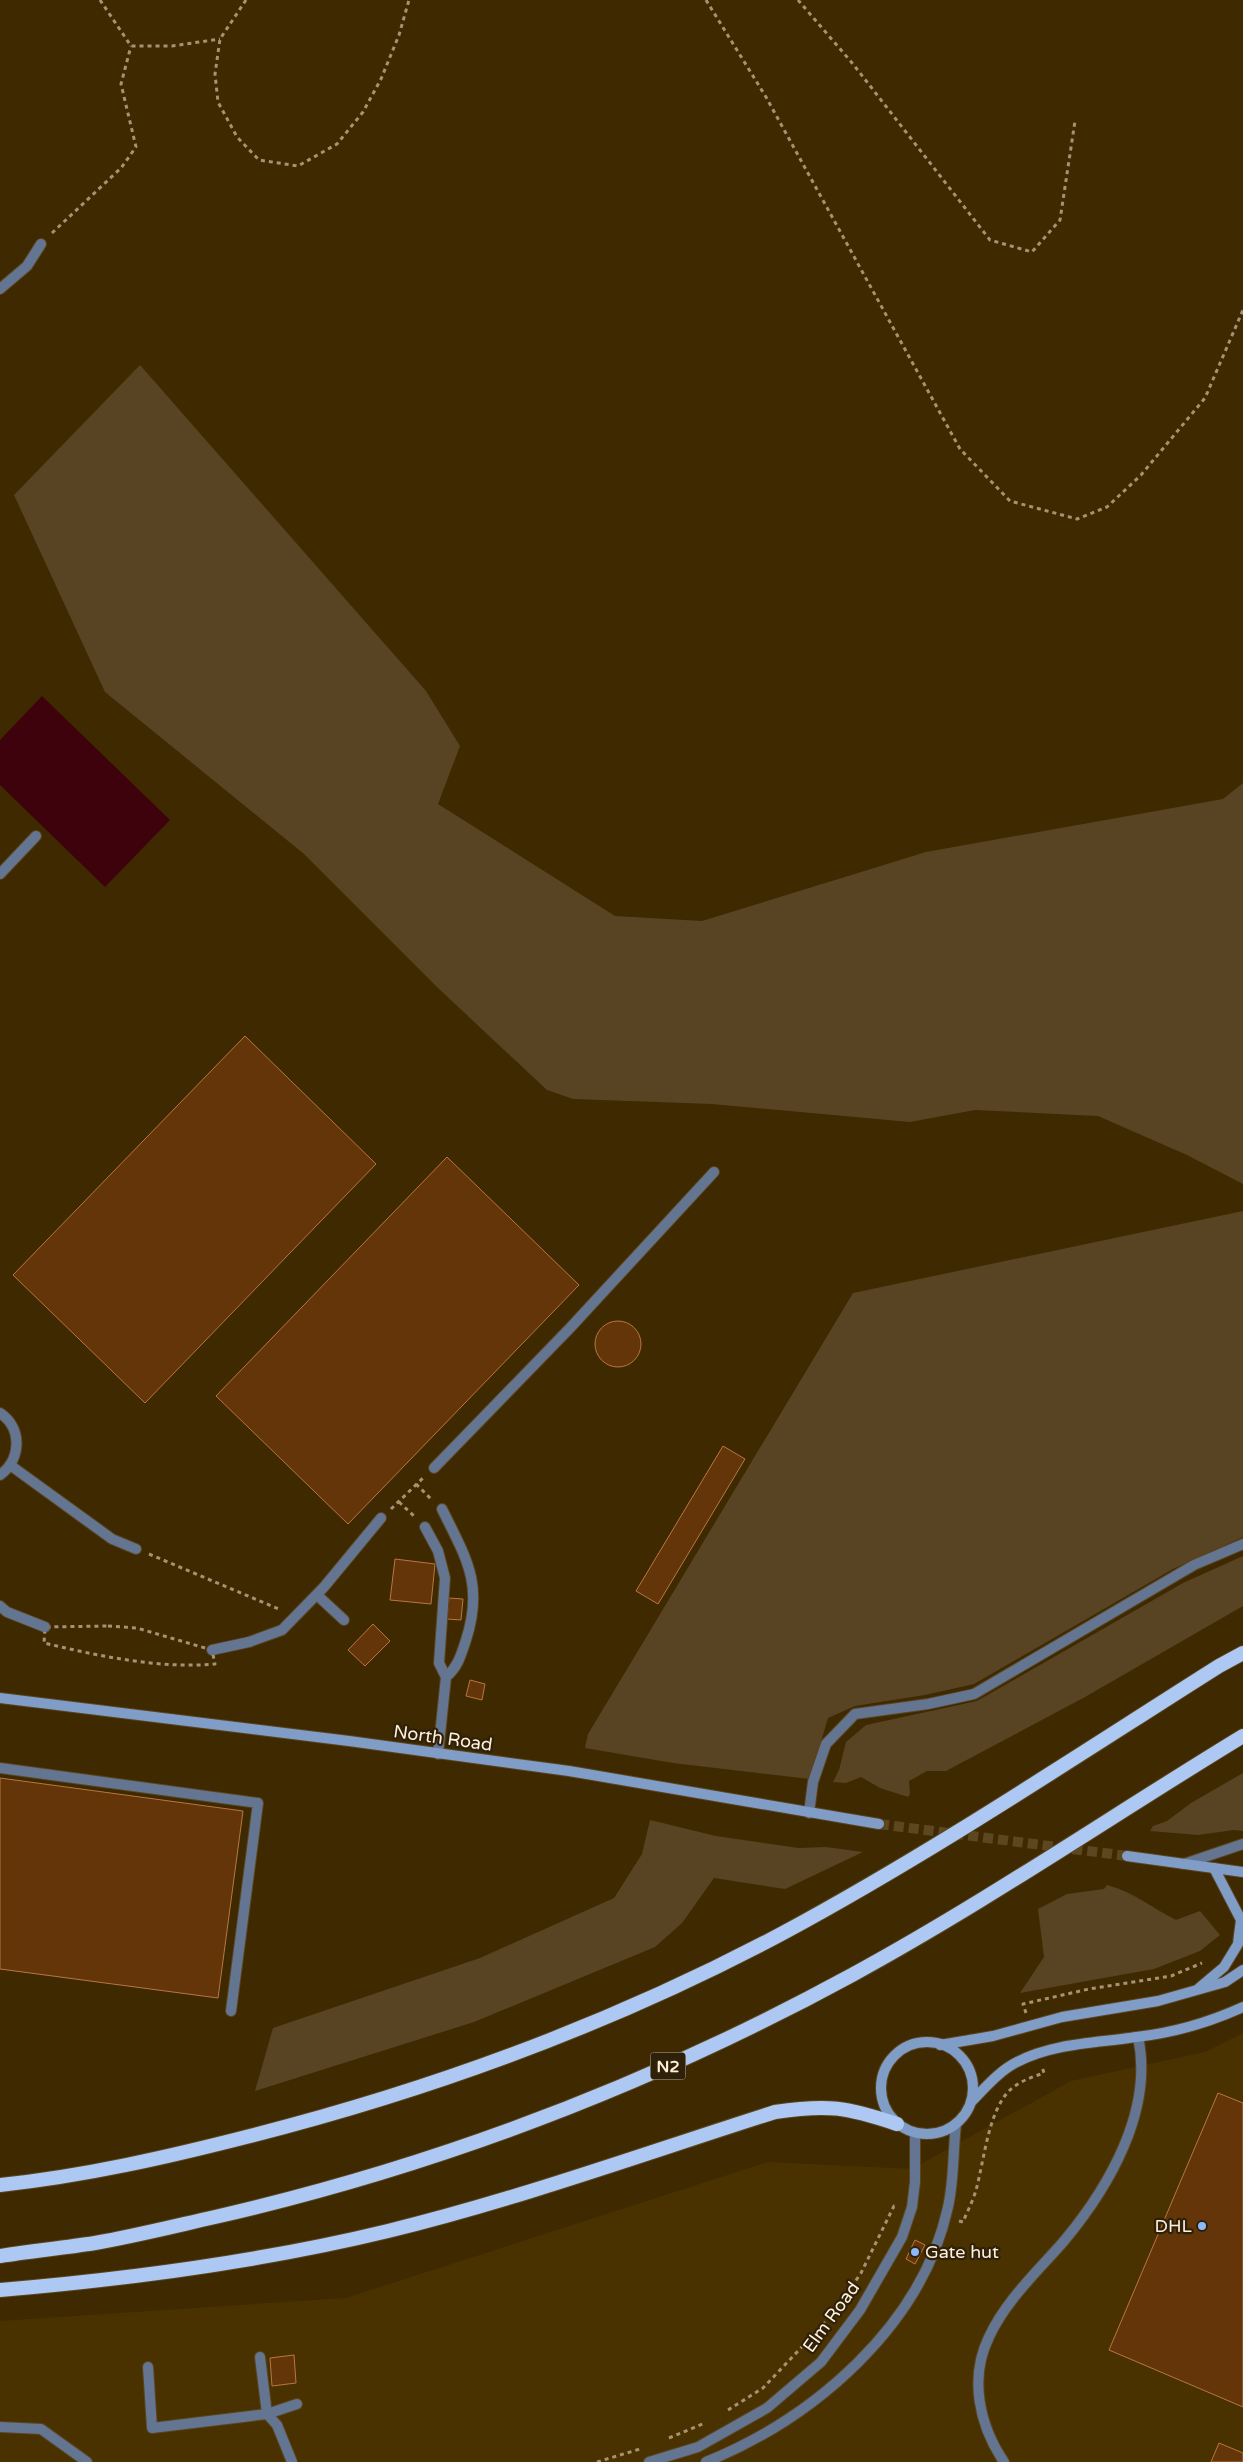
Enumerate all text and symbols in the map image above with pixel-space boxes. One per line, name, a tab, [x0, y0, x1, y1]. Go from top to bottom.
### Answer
street label: North Road	[392, 1720, 494, 1756]
road number: N2	[650, 2052, 686, 2080]
place label: DHL	[1155, 2215, 1193, 2237]
marker: DHL	[1196, 2220, 1208, 2232]
place label: Gate hut	[925, 2241, 999, 2263]
marker: Gate hut	[909, 2246, 921, 2258]
street label: Elm Road	[798, 2277, 864, 2357]

